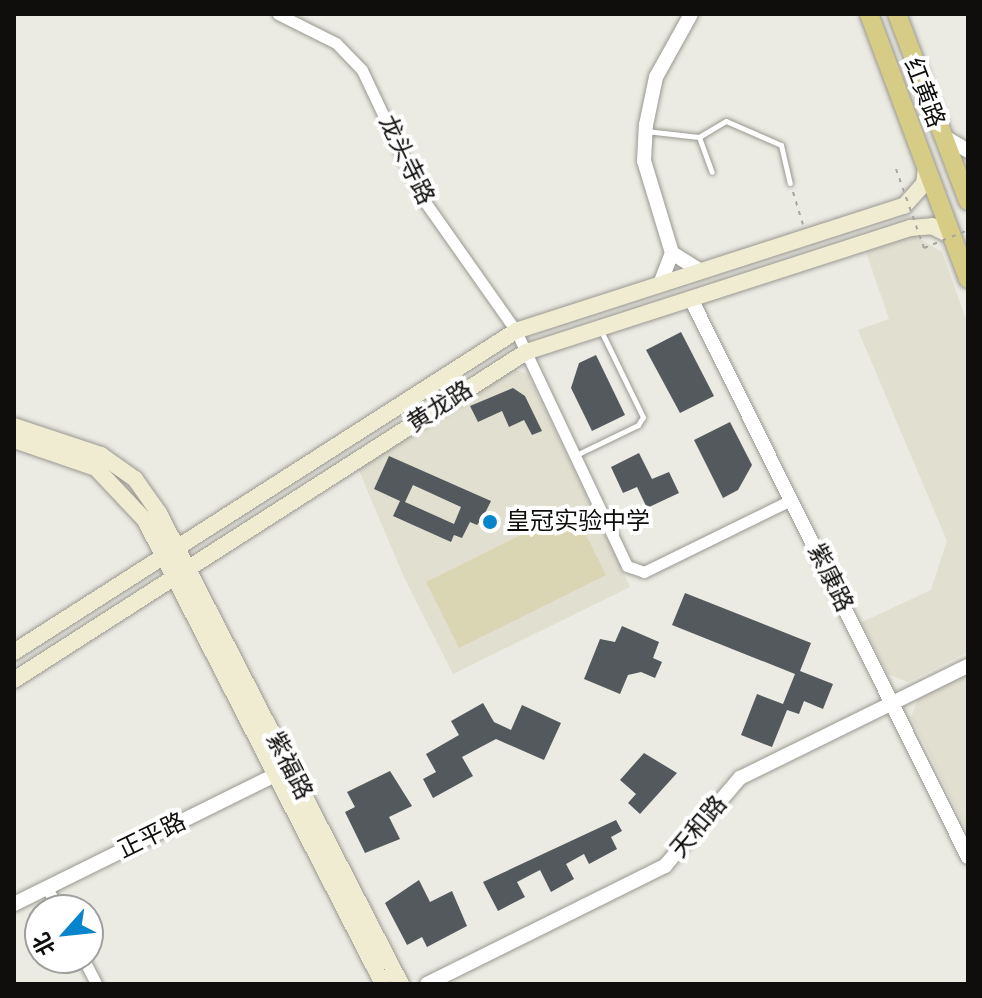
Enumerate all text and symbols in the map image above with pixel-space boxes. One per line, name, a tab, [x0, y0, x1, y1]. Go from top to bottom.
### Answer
street label: 红黄路	[898, 54, 950, 132]
street label: 龙头寺路	[372, 111, 440, 209]
street label: 黄龙路	[402, 375, 478, 439]
place label: 皇冠实验中学	[506, 508, 650, 536]
marker: 皇冠实验中学	[481, 513, 499, 531]
street label: 紫康路	[801, 539, 859, 617]
street label: 紫福路	[260, 727, 318, 805]
street label: 天和路	[665, 790, 733, 864]
street label: 正平路	[113, 807, 191, 865]
north arrow	[24, 894, 104, 974]
text: 北	[27, 928, 61, 960]

